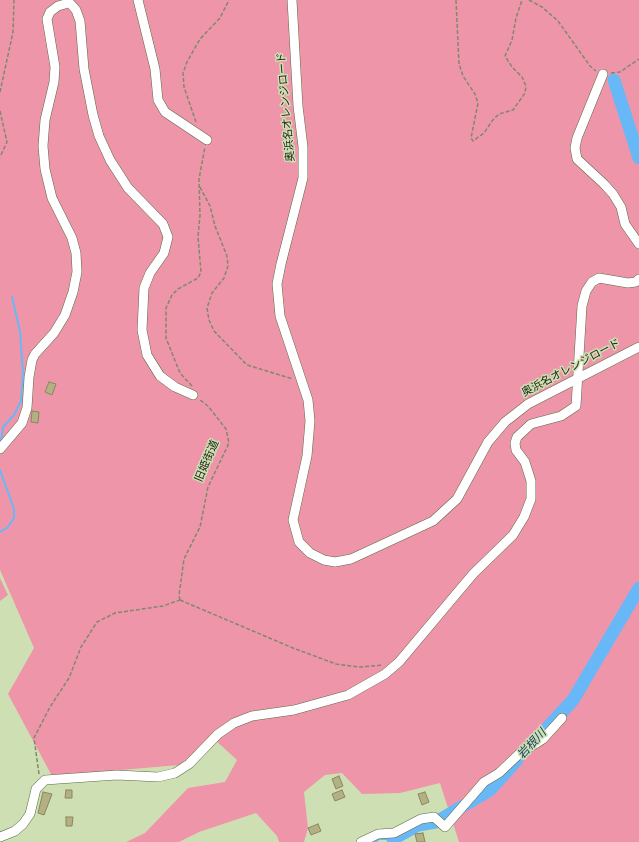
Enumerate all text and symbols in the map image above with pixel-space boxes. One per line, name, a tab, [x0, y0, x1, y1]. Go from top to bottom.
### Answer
street label: 奥浜名オレンジロード	[275, 52, 297, 162]
street label: 奥浜名オレンジロード	[519, 336, 623, 400]
street label: 旧姫街道	[192, 438, 222, 484]
water label: 岩根川	[514, 726, 550, 762]

